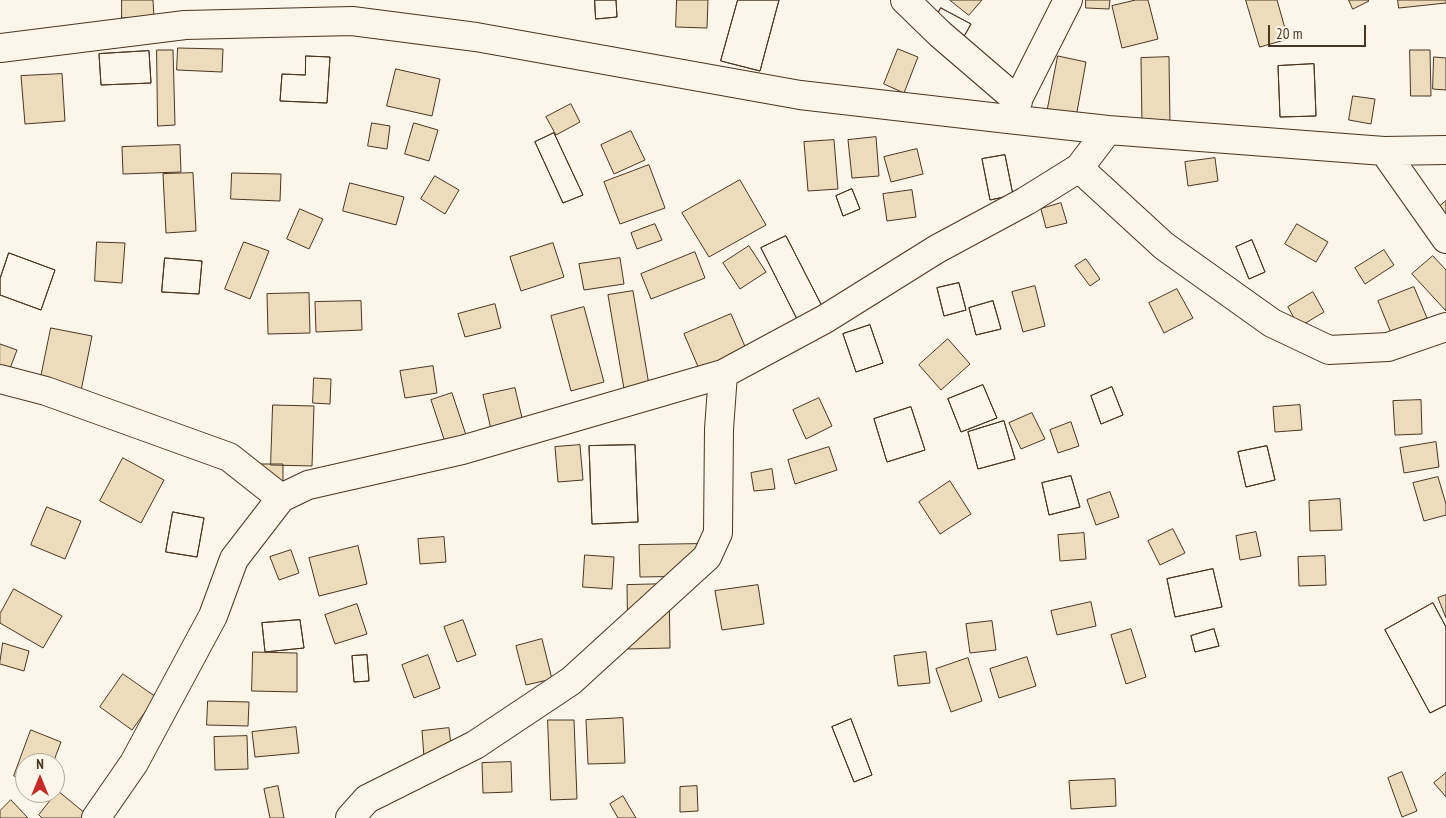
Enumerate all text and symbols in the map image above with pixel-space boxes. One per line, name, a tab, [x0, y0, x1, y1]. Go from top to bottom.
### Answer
scale bar	[1271, 15, 1368, 47]
text: 20 m	[1276, 24, 1302, 43]
north arrow	[15, 753, 65, 803]
text: N	[36, 755, 44, 773]

